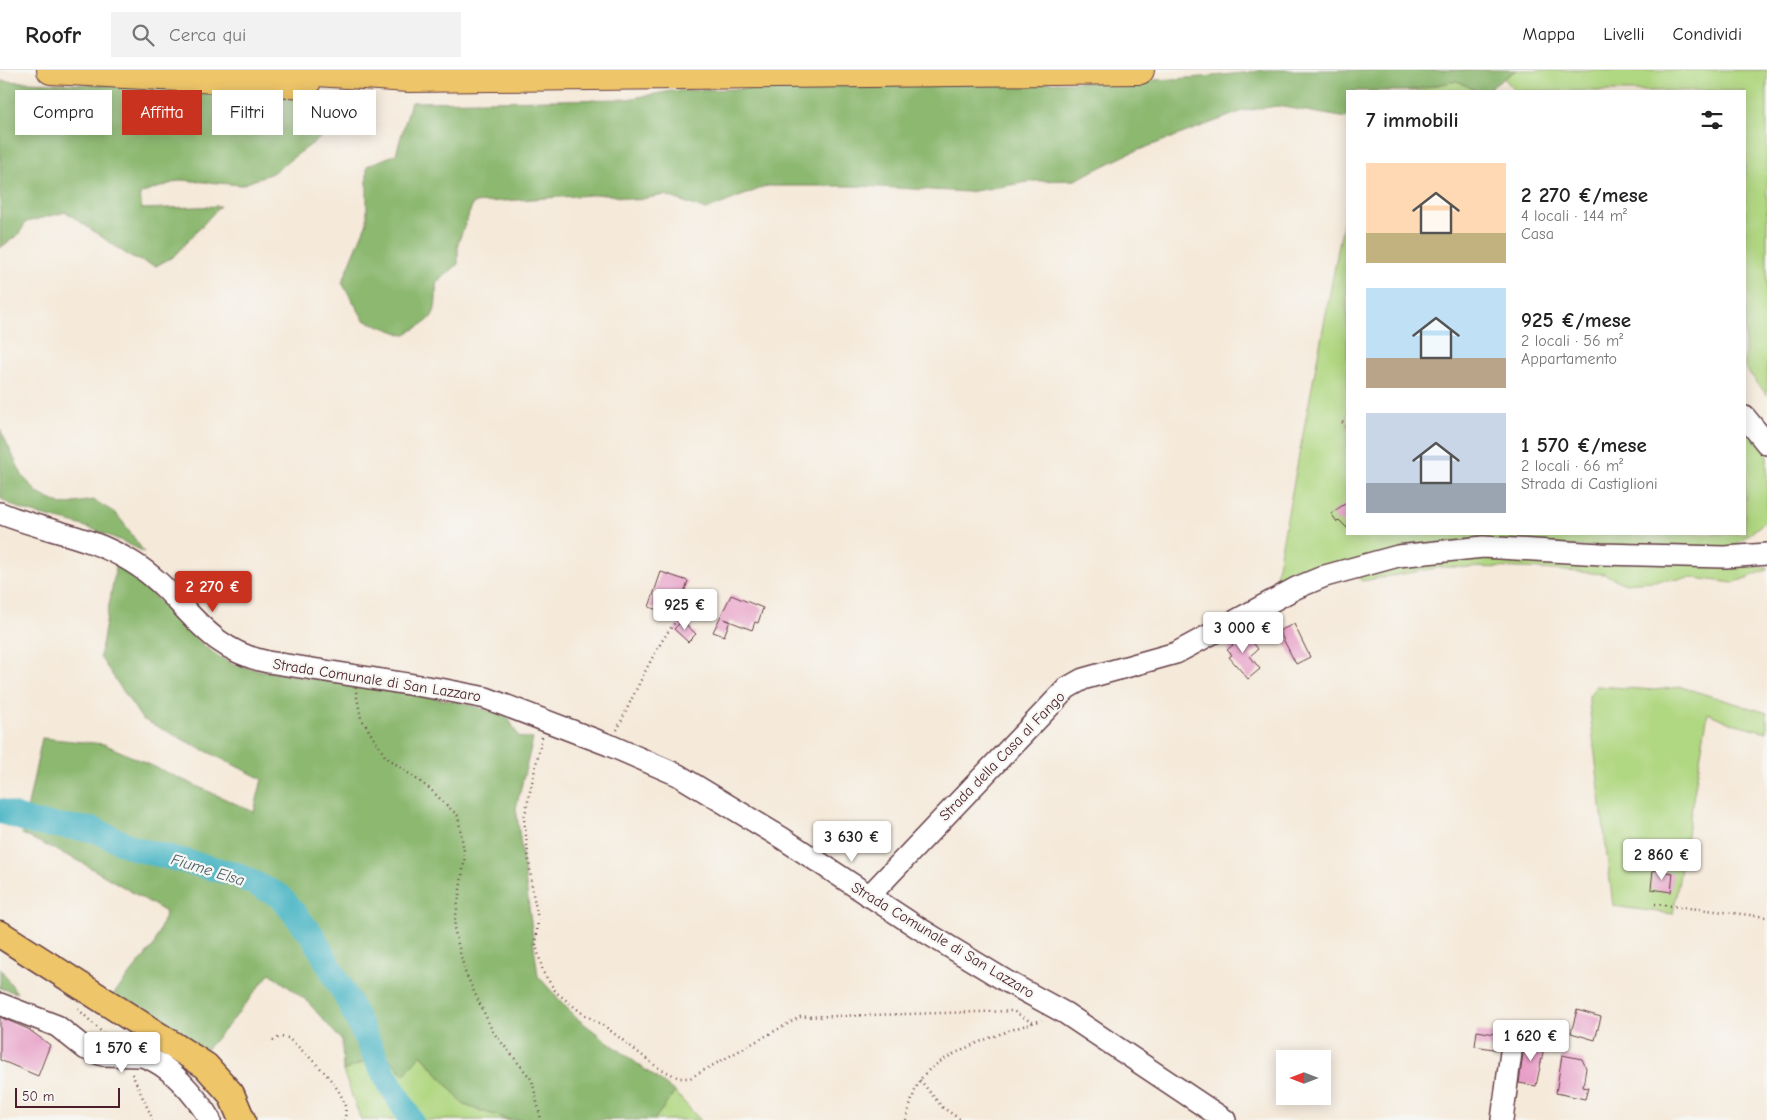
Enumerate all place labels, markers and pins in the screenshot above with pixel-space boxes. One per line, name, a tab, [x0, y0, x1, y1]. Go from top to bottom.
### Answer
pin: 2 270 €	[167, 570, 259, 613]
pin: 925 €	[650, 588, 720, 631]
pin: 3 000 €	[1197, 612, 1289, 654]
pin: 3 630 €	[806, 820, 898, 863]
pin: 2 860 €	[1616, 838, 1708, 881]
pin: 1 620 €	[1485, 1020, 1577, 1062]
pin: 1 570 €	[76, 1032, 168, 1074]

